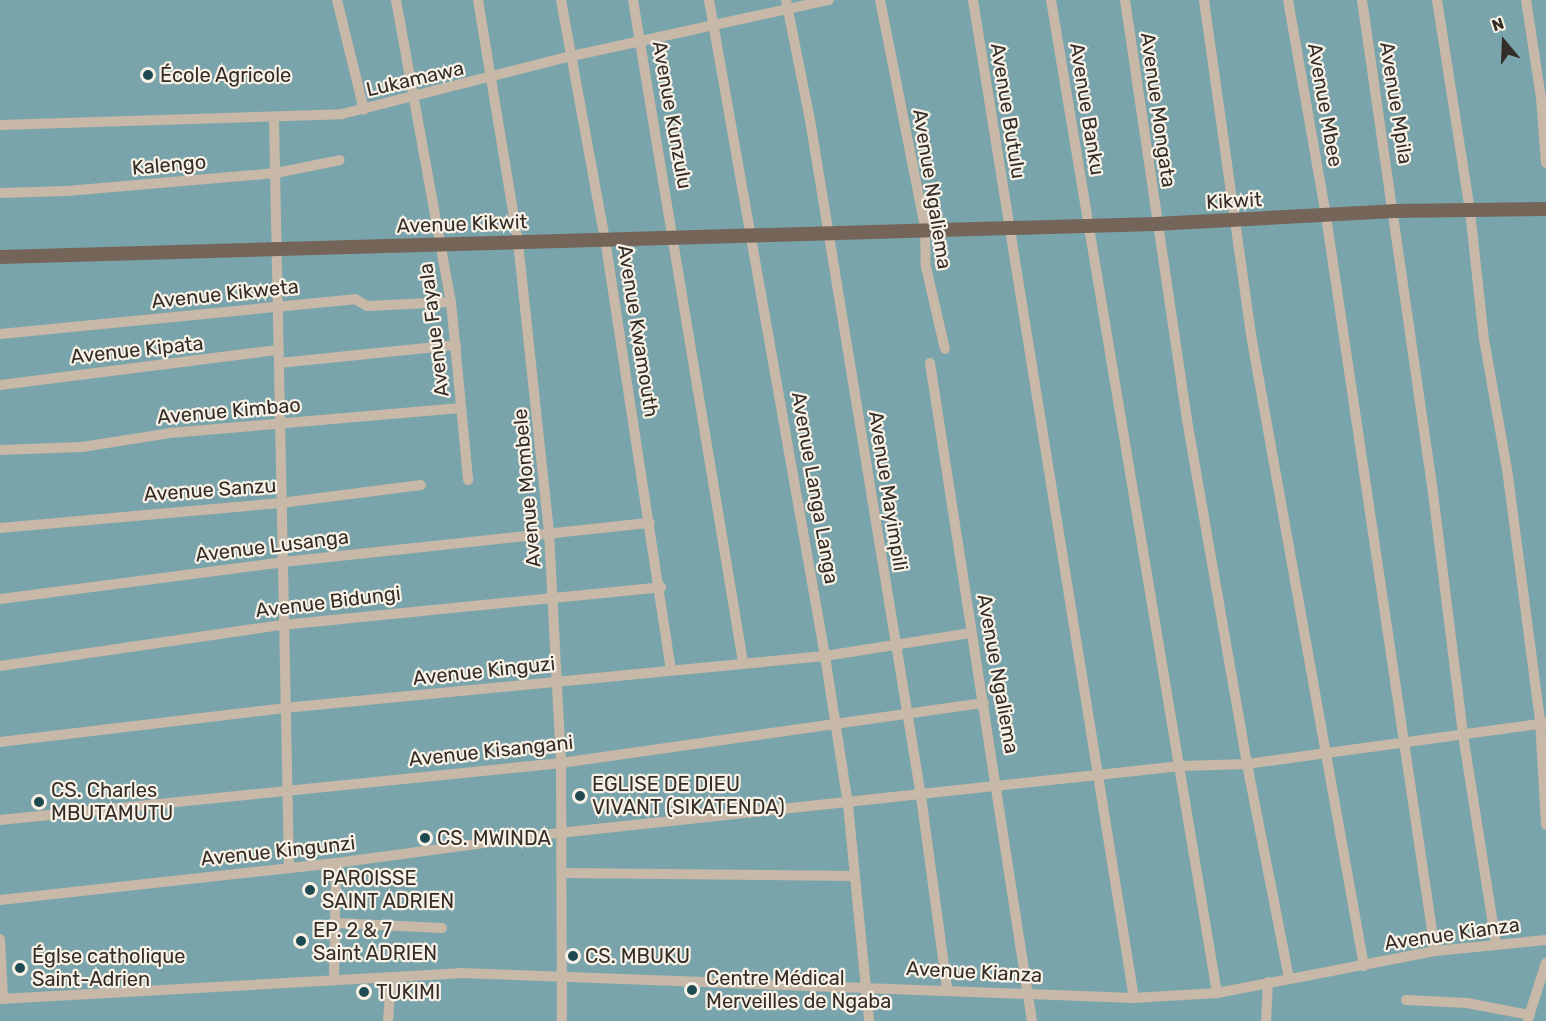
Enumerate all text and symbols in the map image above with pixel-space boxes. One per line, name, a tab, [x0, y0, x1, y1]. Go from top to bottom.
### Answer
north arrow	[1474, 12, 1534, 72]
text: N	[1489, 14, 1507, 35]
street label: Avenue Mongata	[1135, 31, 1181, 189]
street label: Avenue Kunzulu	[647, 39, 697, 191]
street label: Avenue Mpila	[1374, 40, 1418, 166]
street label: Avenue Butulu	[985, 41, 1031, 181]
street label: Avenue Banku	[1065, 41, 1109, 177]
street label: Avenue Mbee	[1302, 41, 1348, 169]
street label: Lukamawa	[364, 56, 466, 102]
place label: École Agricole	[160, 63, 292, 87]
marker: École Agricole	[141, 68, 155, 82]
street label: Avenue Ngaliema	[908, 107, 956, 271]
street label: Kalengo	[131, 150, 207, 180]
street label: Kikwit	[1205, 188, 1263, 214]
street label: Avenue Kikwit	[396, 210, 528, 238]
street label: Avenue Kwamouth	[613, 243, 663, 419]
street label: Avenue Fayala	[414, 262, 454, 398]
street label: Avenue Kikweta	[150, 274, 300, 314]
street label: Avenue Kipata	[69, 331, 205, 369]
street label: Avenue Langa Langa	[786, 390, 844, 586]
street label: Avenue Kimbao	[156, 393, 302, 429]
street label: Avenue Mombele	[508, 408, 546, 568]
street label: Avenue Mayimpili	[863, 409, 913, 573]
street label: Avenue Sanzu	[143, 473, 277, 507]
street label: Avenue Lusanga	[194, 525, 350, 567]
street label: Avenue Bidungi	[254, 581, 402, 623]
street label: Avenue Ngaliema	[972, 592, 1024, 756]
street label: Avenue Kinguzi	[412, 652, 556, 690]
street label: Avenue Kisangani	[408, 730, 574, 772]
place label: EGLISE DE DIEU VIVANT (SIKATENDA)	[592, 772, 785, 819]
place label: CS. Charles MBUTAMUTU	[51, 778, 173, 825]
marker: EGLISE DE DIEU VIVANT (SIKATENDA)	[573, 789, 587, 803]
marker: CS. Charles MBUTAMUTU	[32, 795, 46, 809]
place label: CS. MWINDA	[437, 826, 551, 850]
street label: Avenue Kingunzi	[200, 831, 356, 871]
marker: CS. MWINDA	[418, 831, 432, 845]
place label: PAROISSE SAINT ADRIEN	[322, 867, 455, 914]
marker: PAROISSE SAINT ADRIEN	[303, 883, 317, 897]
street label: Avenue Kianza	[1383, 913, 1521, 955]
place label: EP. 2 & 7 Saint ADRIEN	[313, 918, 438, 965]
marker: EP. 2 & 7 Saint ADRIEN	[294, 934, 308, 948]
place label: CS. MBUKU	[585, 944, 690, 968]
place label: Églse catholique Saint-Adrien	[32, 945, 185, 992]
marker: CS. MBUKU	[566, 949, 580, 963]
street label: Avenue Kianza	[905, 956, 1043, 988]
marker: Églse catholique Saint-Adrien	[13, 961, 27, 975]
place label: Centre Médical Merveilles de Ngaba	[706, 966, 891, 1013]
place label: TUKIMI	[376, 980, 440, 1004]
marker: Centre Médical Merveilles de Ngaba	[683, 981, 701, 999]
marker: TUKIMI	[357, 985, 371, 999]

